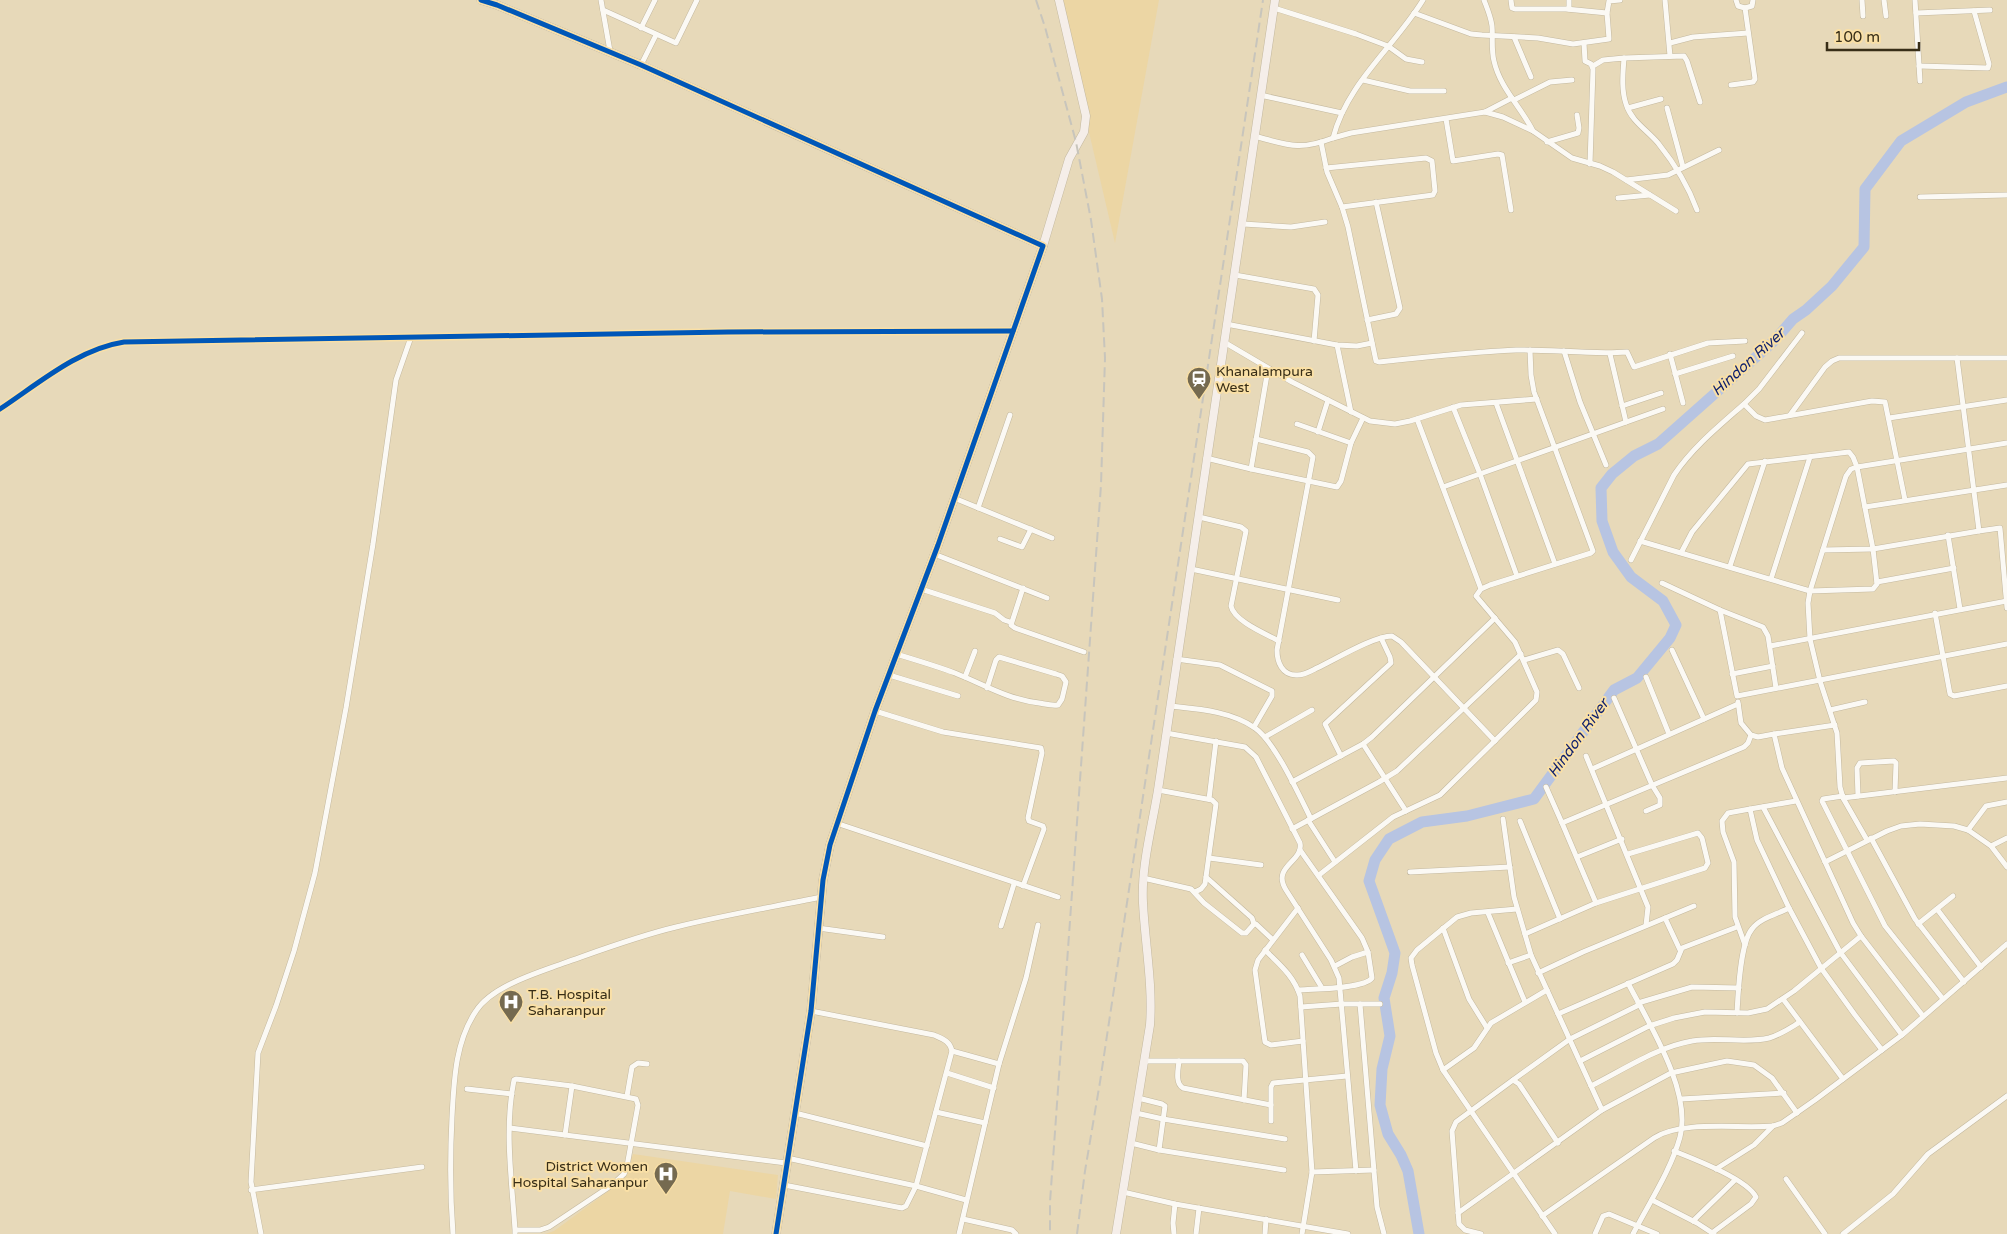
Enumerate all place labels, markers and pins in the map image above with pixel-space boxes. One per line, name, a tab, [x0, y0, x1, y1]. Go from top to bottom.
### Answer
place label: Khanalampura West	[1216, 363, 1313, 396]
station icon: Khanalampura West	[1186, 366, 1212, 400]
place label: T.B. Hospital Saharanpur	[528, 986, 611, 1019]
hospital icon: T.B. Hospital Saharanpur	[498, 989, 524, 1023]
place label: District Women Hospital Saharanpur	[512, 1158, 649, 1191]
hospital icon: District Women Hospital Saharanpur	[653, 1161, 679, 1195]

